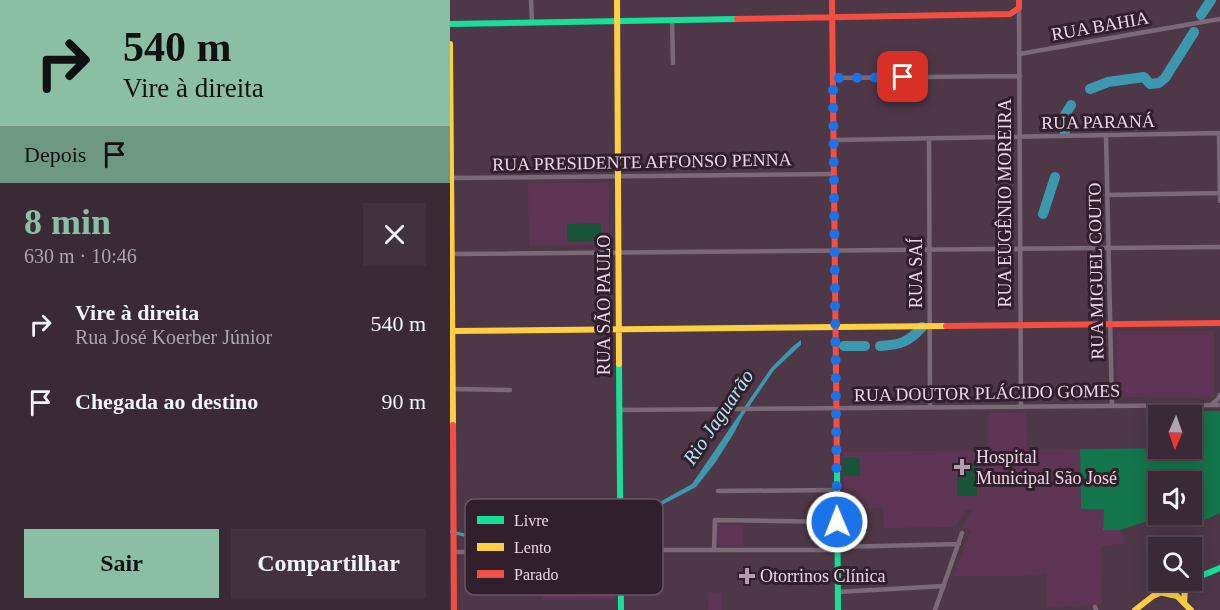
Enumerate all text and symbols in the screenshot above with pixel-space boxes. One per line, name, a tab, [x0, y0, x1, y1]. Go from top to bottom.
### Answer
street label: RUA BAHIA	[1050, 8, 1150, 44]
icon: right	[24, 24, 102, 102]
text: 540 m	[123, 24, 232, 70]
pin	[877, 51, 928, 102]
icon: arrive	[886, 60, 919, 93]
text: Vire à direita	[123, 73, 264, 103]
street label: RUA EUGÊNIO MOREIRA	[994, 99, 1015, 308]
street label: RUA PARANÁ	[1041, 110, 1155, 133]
icon: arrive	[98, 138, 131, 171]
text: Depois	[24, 142, 86, 167]
street label: RUA PRESIDENTE AFFONSO PENNA	[492, 149, 792, 175]
street label: RUA MIGUEL COUTO	[1084, 182, 1108, 360]
text: 8 min	[24, 202, 111, 242]
button: close	[363, 203, 426, 266]
street label: RUA SÃO PAULO	[593, 235, 614, 375]
street label: RUA SAÍ	[905, 238, 926, 308]
text: 630 m · 10:46	[24, 245, 137, 267]
text: Vire à direita	[75, 300, 199, 325]
icon: right	[24, 308, 57, 341]
text: 540 m	[370, 311, 426, 336]
text: Rua José Koerber Júnior	[75, 326, 272, 348]
water label: Rio Jaguarão	[678, 365, 759, 470]
street label: RUA DOUTOR PLÁCIDO GOMES	[854, 380, 1120, 405]
icon: arrive	[24, 386, 57, 419]
text: Chegada ao destino	[75, 389, 258, 414]
text: 90 m	[381, 389, 426, 414]
north arrow	[1148, 405, 1202, 459]
map controls	[1148, 405, 1202, 591]
place label: Hospital Municipal São José	[976, 447, 1117, 488]
marker: Hospital Municipal São José	[953, 458, 971, 476]
button: sound	[1148, 471, 1202, 525]
position arrow	[805, 490, 869, 554]
legend	[465, 499, 663, 595]
text: Livre	[514, 512, 549, 529]
button: Sair	[24, 529, 219, 598]
button: Compartilhar	[231, 529, 426, 598]
button: search	[1148, 537, 1202, 591]
text: Lento	[514, 539, 551, 556]
text: Parado	[514, 566, 558, 583]
place label: Otorrinos Clínica	[760, 566, 885, 586]
marker: Otorrinos Clínica	[738, 567, 756, 585]

